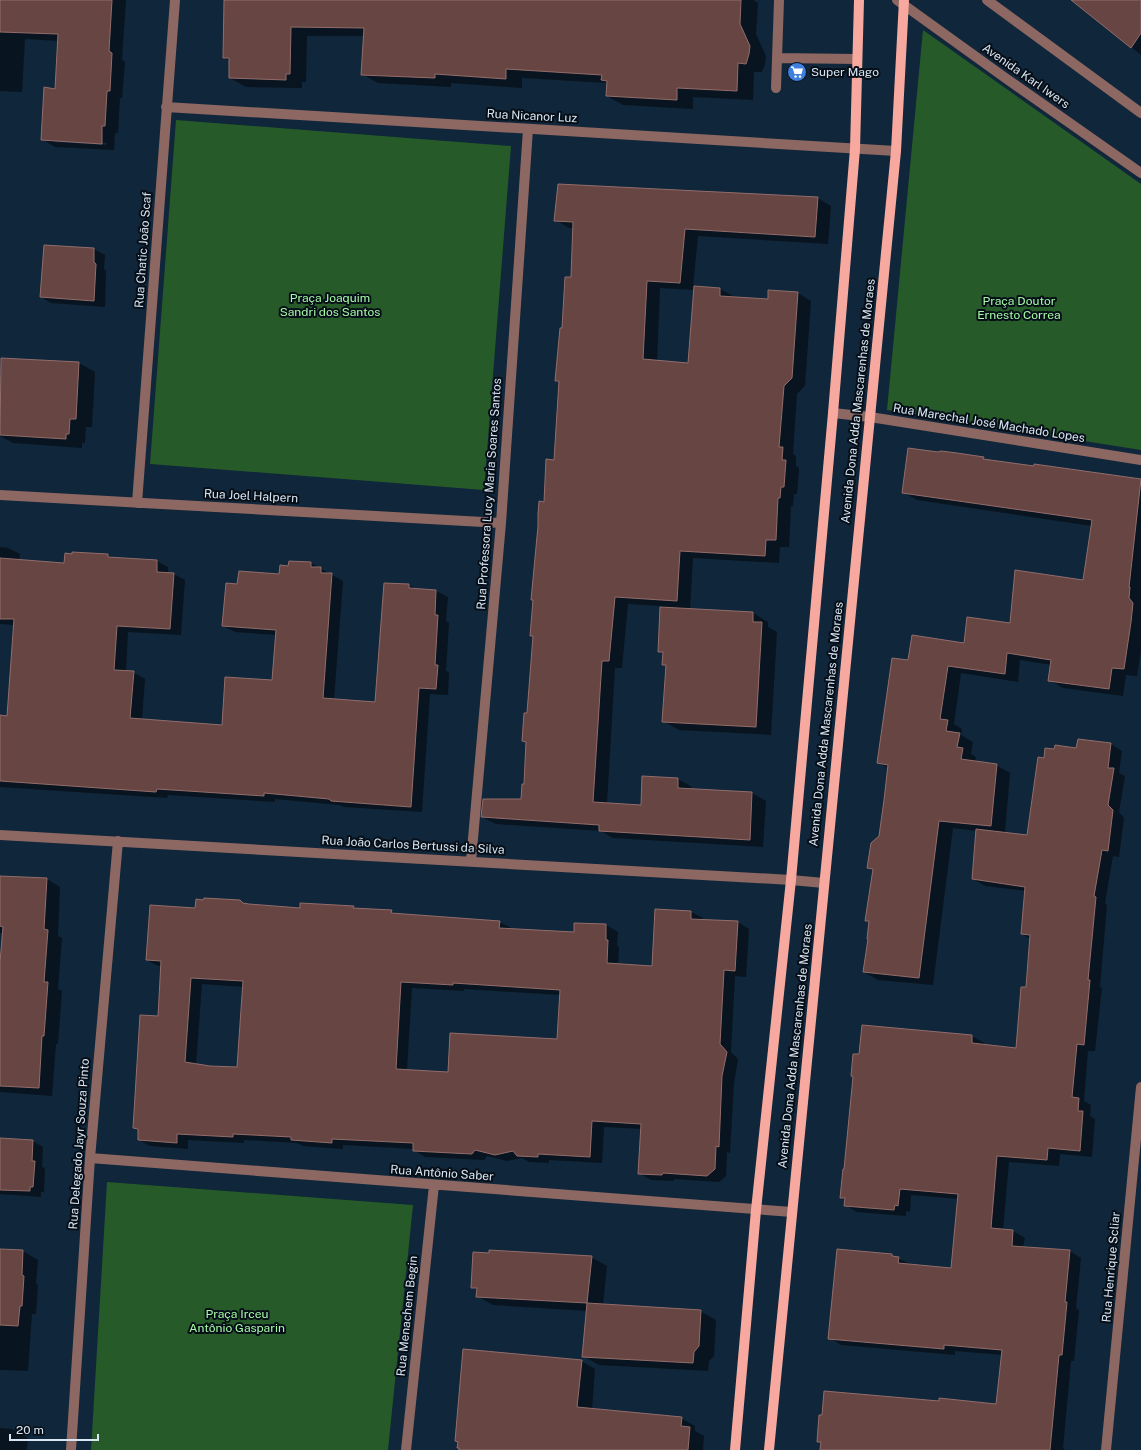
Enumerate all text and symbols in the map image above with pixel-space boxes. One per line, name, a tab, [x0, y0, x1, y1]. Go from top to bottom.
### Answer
street label: Avenida Karl Iwers	[980, 41, 1072, 111]
supermarket icon: Super Mago	[786, 61, 808, 83]
place label: Super Mago	[811, 65, 879, 79]
street label: Rua Nicanor Luz	[486, 107, 578, 125]
street label: Rua Chatic João Scaf	[132, 191, 154, 309]
street label: Avenida Dona Adda Mascarenhas de Moraes	[838, 278, 878, 524]
park label: Praça Joaquim Sandri dos Santos	[280, 291, 380, 319]
park label: Praça Doutor Ernesto Correa	[977, 294, 1061, 322]
street label: Rua Professora Lucy Maria Soares Santos	[474, 378, 504, 610]
street label: Rua Marechal José Machado Lopes	[892, 401, 1086, 445]
street label: Rua Joel Halpern	[204, 487, 299, 505]
street label: Avenida Dona Adda Mascarenhas de Moraes	[806, 601, 846, 847]
street label: Rua João Carlos Bertussi da Silva	[321, 833, 505, 857]
street label: Avenida Dona Adda Mascarenhas de Moraes	[775, 923, 815, 1169]
street label: Rua Delegado Jayr Souza Pinto	[66, 1058, 92, 1230]
street label: Rua Antônio Saber	[390, 1162, 495, 1184]
street label: Rua Henrique Scliar	[1099, 1211, 1123, 1323]
street label: Rua Menachem Begin	[394, 1255, 420, 1377]
park label: Praça Irceu Antônio Gasparin	[189, 1307, 285, 1335]
scale bar	[10, 1416, 98, 1442]
text: 20 m	[16, 1423, 44, 1437]

